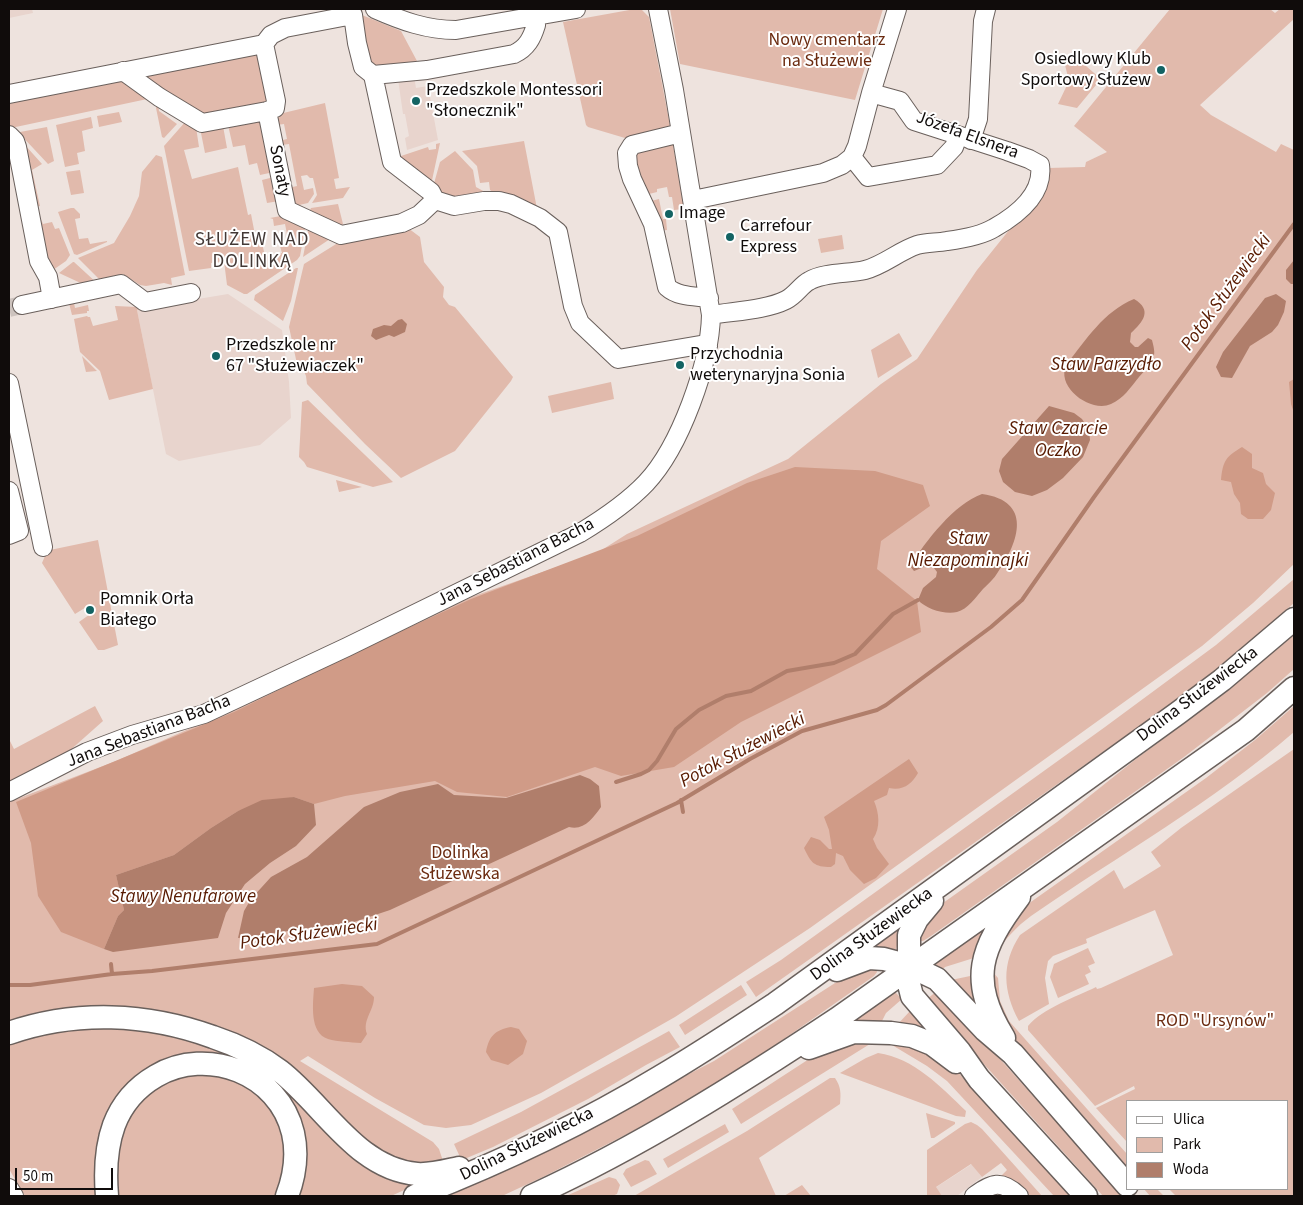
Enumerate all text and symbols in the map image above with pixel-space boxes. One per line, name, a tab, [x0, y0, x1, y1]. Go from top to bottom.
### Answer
park label: Nowy cmentarz na Służewie	[769, 30, 885, 72]
place label: Osiedlowy Klub Sportowy Służew	[1021, 49, 1151, 92]
marker: Osiedlowy Klub Sportowy Służew	[1155, 64, 1167, 76]
place label: Przedszkole Montessori "Słonecznik"	[426, 80, 602, 122]
marker: Przedszkole Montessori "Słonecznik"	[410, 95, 422, 107]
street label: Józefa Elsnera	[913, 107, 1021, 165]
street label: Sonaty	[263, 143, 295, 199]
place label: Image	[679, 203, 725, 225]
marker: Image	[663, 208, 675, 220]
place label: Carrefour Express	[740, 216, 811, 258]
district label: SŁUŻEW NAD DOLINKĄ	[193, 230, 311, 274]
water label: Potok Służewiecki	[1177, 230, 1277, 356]
marker: Carrefour Express	[724, 231, 736, 243]
place label: Przedszkole nr 67 "Służewiaczek"	[226, 335, 364, 378]
place label: Przychodnia weterynaryjna Sonia	[690, 344, 845, 386]
marker: Przedszkole nr 67 "Służewiaczek"	[210, 350, 222, 362]
water label: Staw Parzydło	[1050, 355, 1162, 377]
marker: Przychodnia weterynaryjna Sonia	[674, 359, 686, 371]
water label: Staw Czarcie Oczko	[1008, 419, 1108, 463]
street label: Jana Sebastiana Bacha	[434, 514, 598, 612]
water label: Staw Niezapominajki	[907, 529, 1029, 573]
place label: Pomnik Orła Białego	[100, 589, 194, 632]
marker: Pomnik Orła Białego	[84, 604, 96, 616]
street label: Dolina Służewiecka	[1133, 642, 1263, 748]
street label: Jana Sebastiana Bacha	[64, 691, 234, 773]
water label: Potok Służewiecki	[676, 708, 810, 794]
park label: Dolinka Służewska	[420, 843, 500, 886]
street label: Dolina Służewiecka	[807, 883, 937, 987]
water label: Stawy Nenufarowe	[110, 887, 256, 909]
water label: Potok Służewiecki	[239, 914, 379, 956]
park label: ROD "Ursynów"	[1156, 1011, 1274, 1033]
legend	[1126, 1100, 1288, 1190]
street label: Dolina Służewiecka	[457, 1103, 597, 1187]
text: Ulica	[1173, 1109, 1204, 1130]
text: Park	[1173, 1134, 1201, 1155]
scale bar	[18, 1158, 115, 1190]
text: Woda	[1173, 1159, 1209, 1180]
text: 50 m	[23, 1166, 53, 1187]

